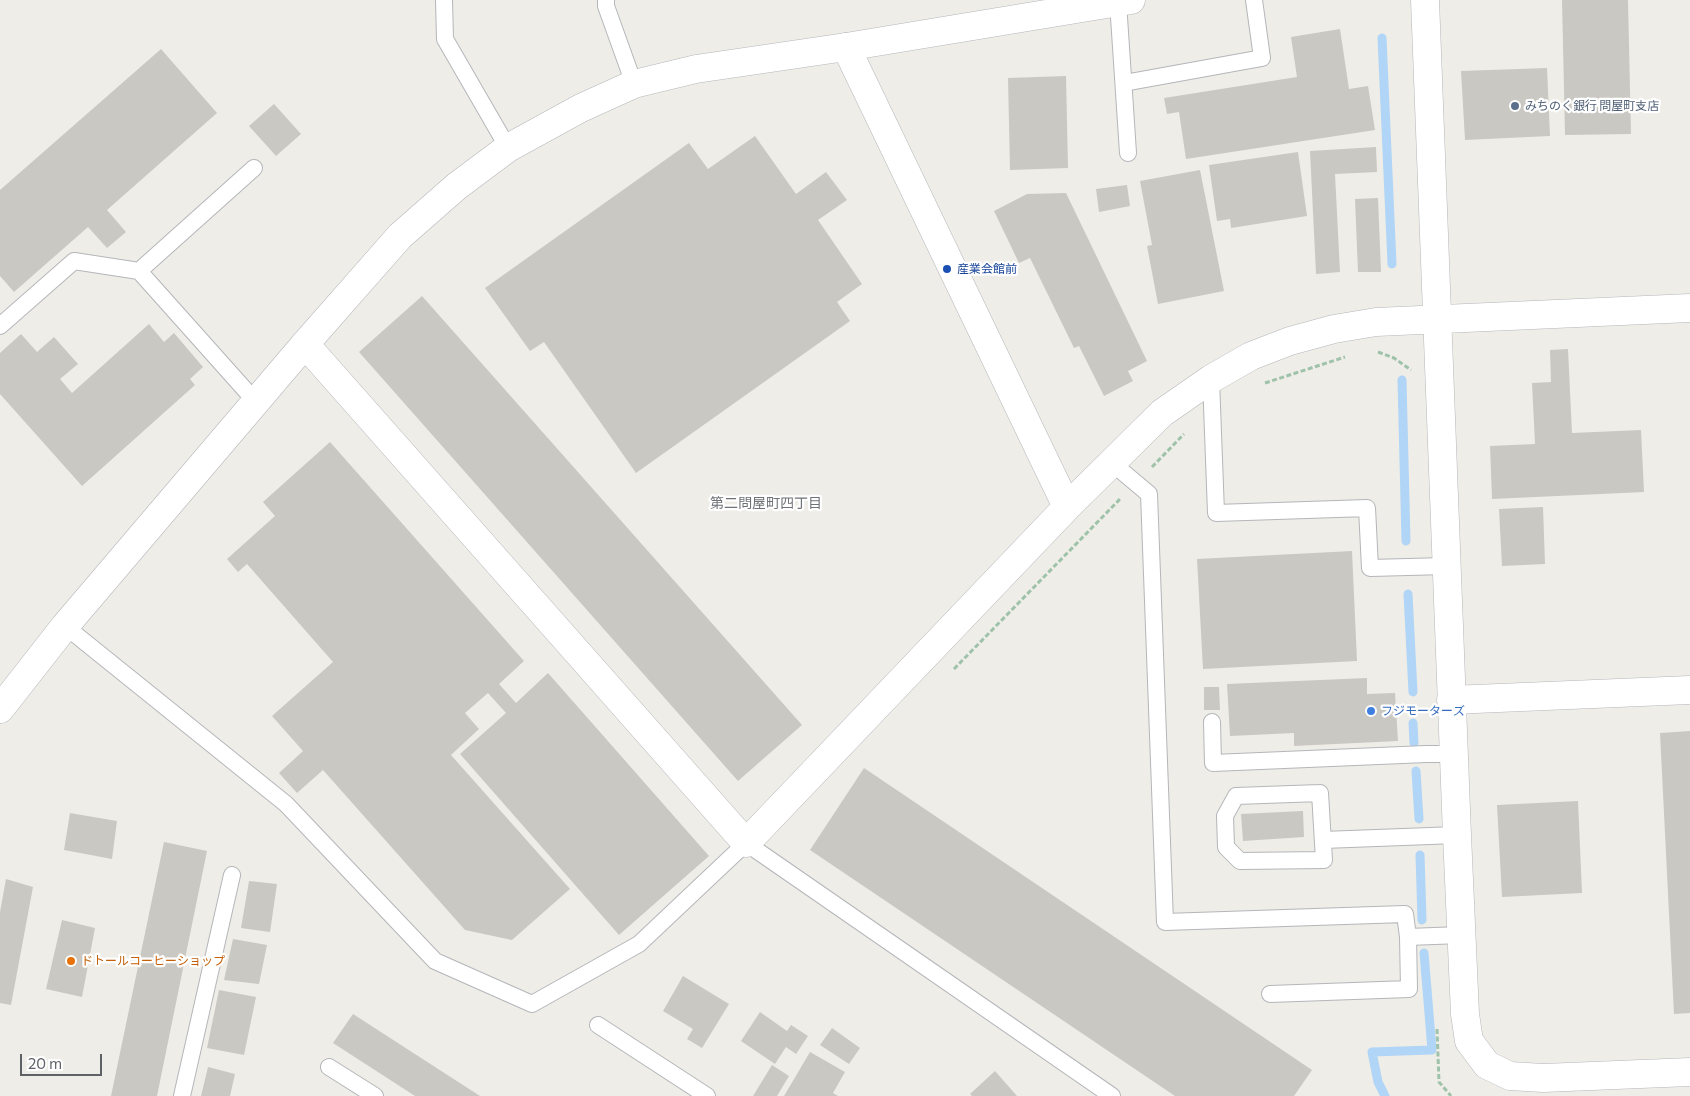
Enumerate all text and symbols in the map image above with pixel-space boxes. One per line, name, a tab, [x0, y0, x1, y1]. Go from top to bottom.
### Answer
place label: みちのく銀行 問屋町支店	[1525, 99, 1659, 113]
marker: みちのく銀行 問屋町支店	[1509, 100, 1521, 112]
place label: 産業会館前	[957, 262, 1017, 276]
marker: 産業会館前	[941, 263, 953, 275]
district label: 第二問屋町四丁目	[710, 495, 822, 511]
place label: フジモーターズ	[1381, 704, 1465, 718]
marker: フジモーターズ	[1365, 705, 1377, 717]
place label: ドトールコーヒーショップ	[81, 954, 225, 968]
marker: ドトールコーヒーショップ	[65, 955, 77, 967]
scale bar	[22, 1044, 105, 1076]
text: 20 m	[28, 1054, 62, 1072]

